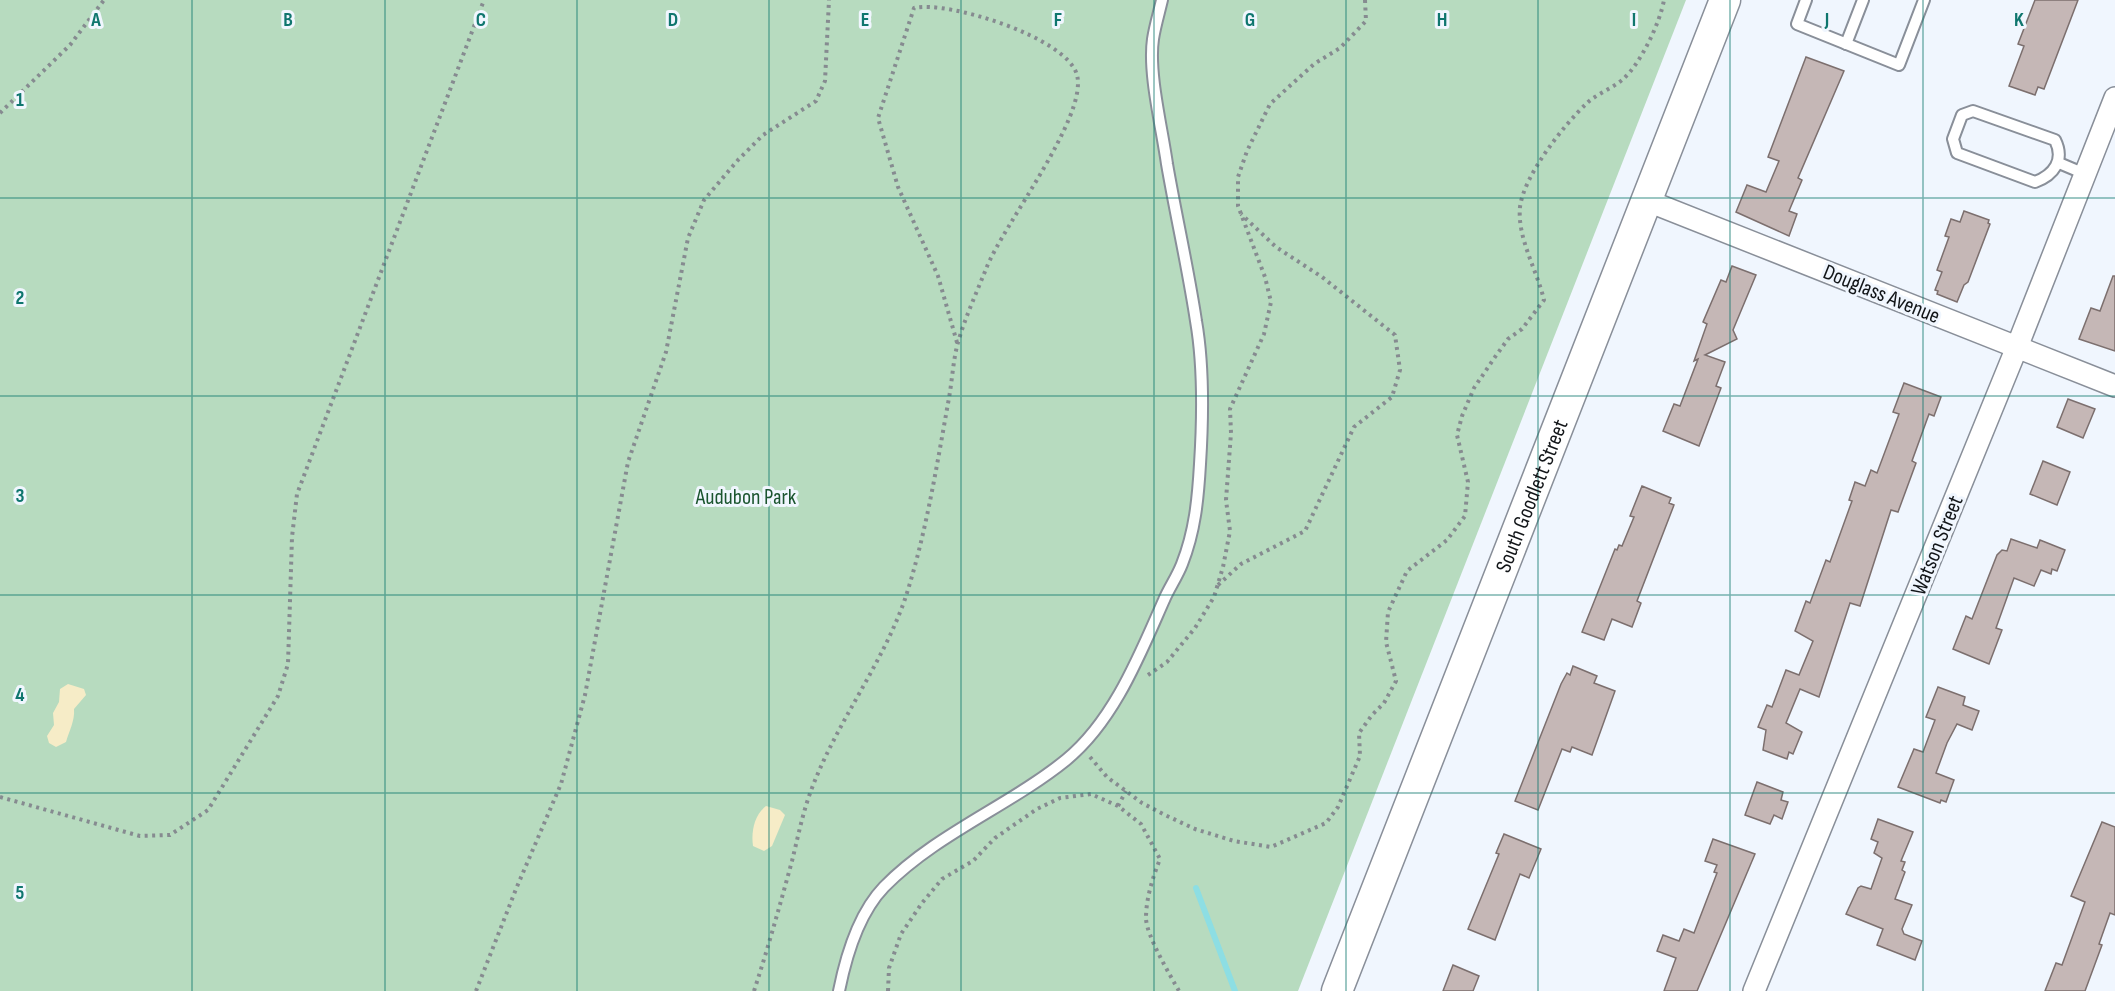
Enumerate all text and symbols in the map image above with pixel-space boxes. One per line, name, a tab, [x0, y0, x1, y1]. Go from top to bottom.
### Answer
text: A	[90, 8, 101, 32]
text: B	[283, 8, 293, 32]
text: C	[476, 8, 486, 32]
text: D	[668, 8, 678, 32]
text: E	[861, 8, 869, 32]
text: F	[1054, 8, 1062, 32]
text: G	[1245, 8, 1255, 32]
text: H	[1437, 8, 1447, 32]
text: I	[1632, 8, 1636, 32]
text: J	[1824, 8, 1829, 32]
text: K	[2014, 8, 2024, 32]
text: 1	[16, 88, 24, 112]
street label: Douglass Avenue	[1819, 259, 1944, 330]
text: 2	[16, 286, 24, 310]
street label: South Goodlett Street	[1490, 415, 1575, 577]
text: 3	[16, 484, 25, 508]
park label: Audubon Park	[695, 484, 797, 511]
street label: Watson Street	[1905, 492, 1970, 599]
text: 4	[15, 683, 25, 707]
text: 5	[16, 881, 25, 905]

